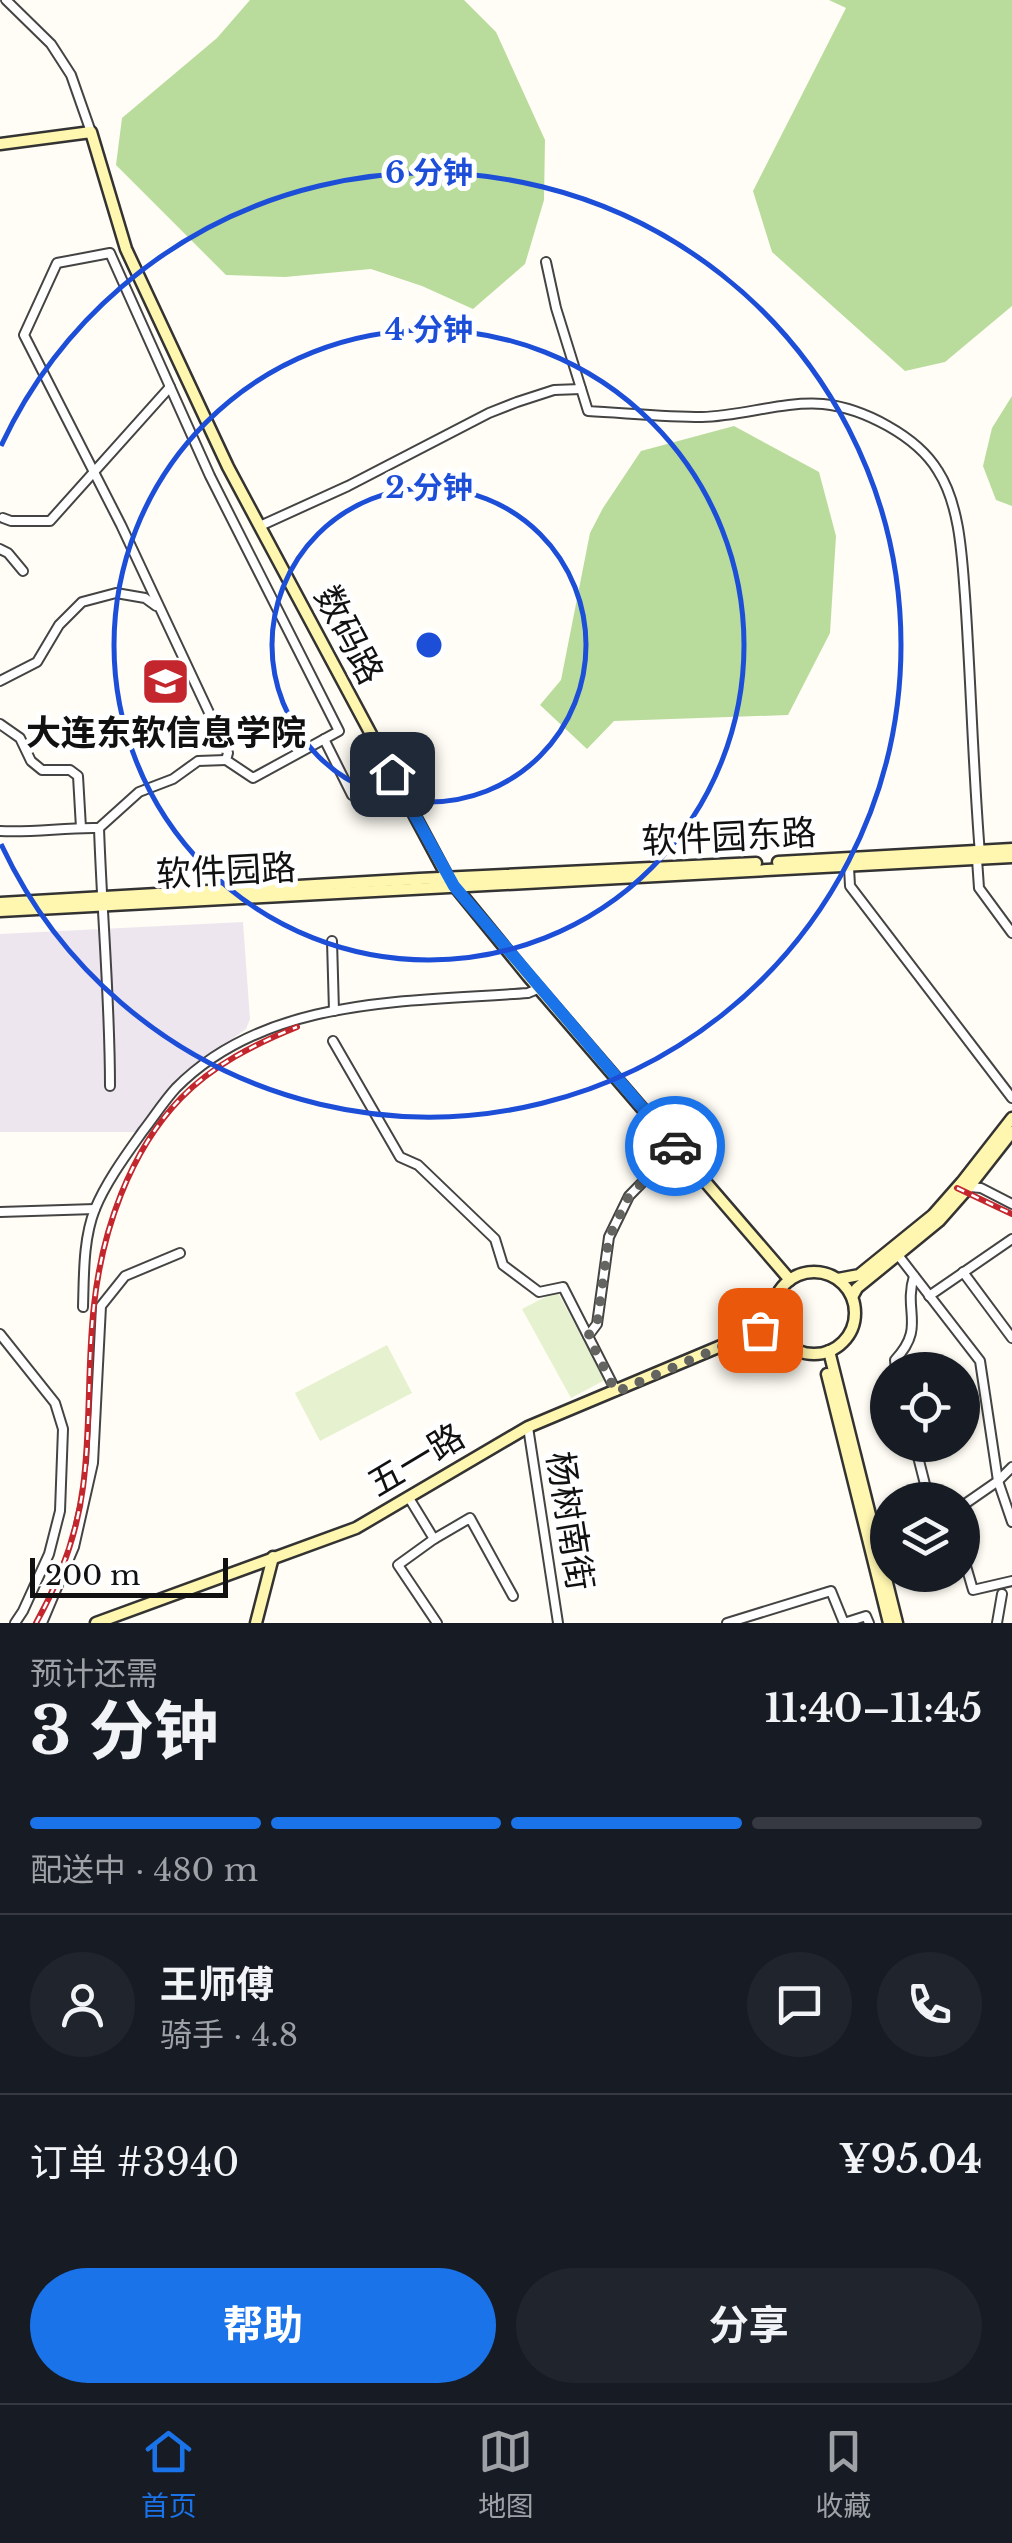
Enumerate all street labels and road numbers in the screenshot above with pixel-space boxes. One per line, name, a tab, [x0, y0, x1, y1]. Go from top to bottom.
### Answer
street label: 数码路	[306, 578, 393, 691]
street label: 软件园东路	[640, 810, 817, 863]
street label: 软件园路	[155, 845, 297, 896]
street label: 五一路	[360, 1414, 472, 1505]
street label: 杨树南街	[538, 1448, 603, 1593]

